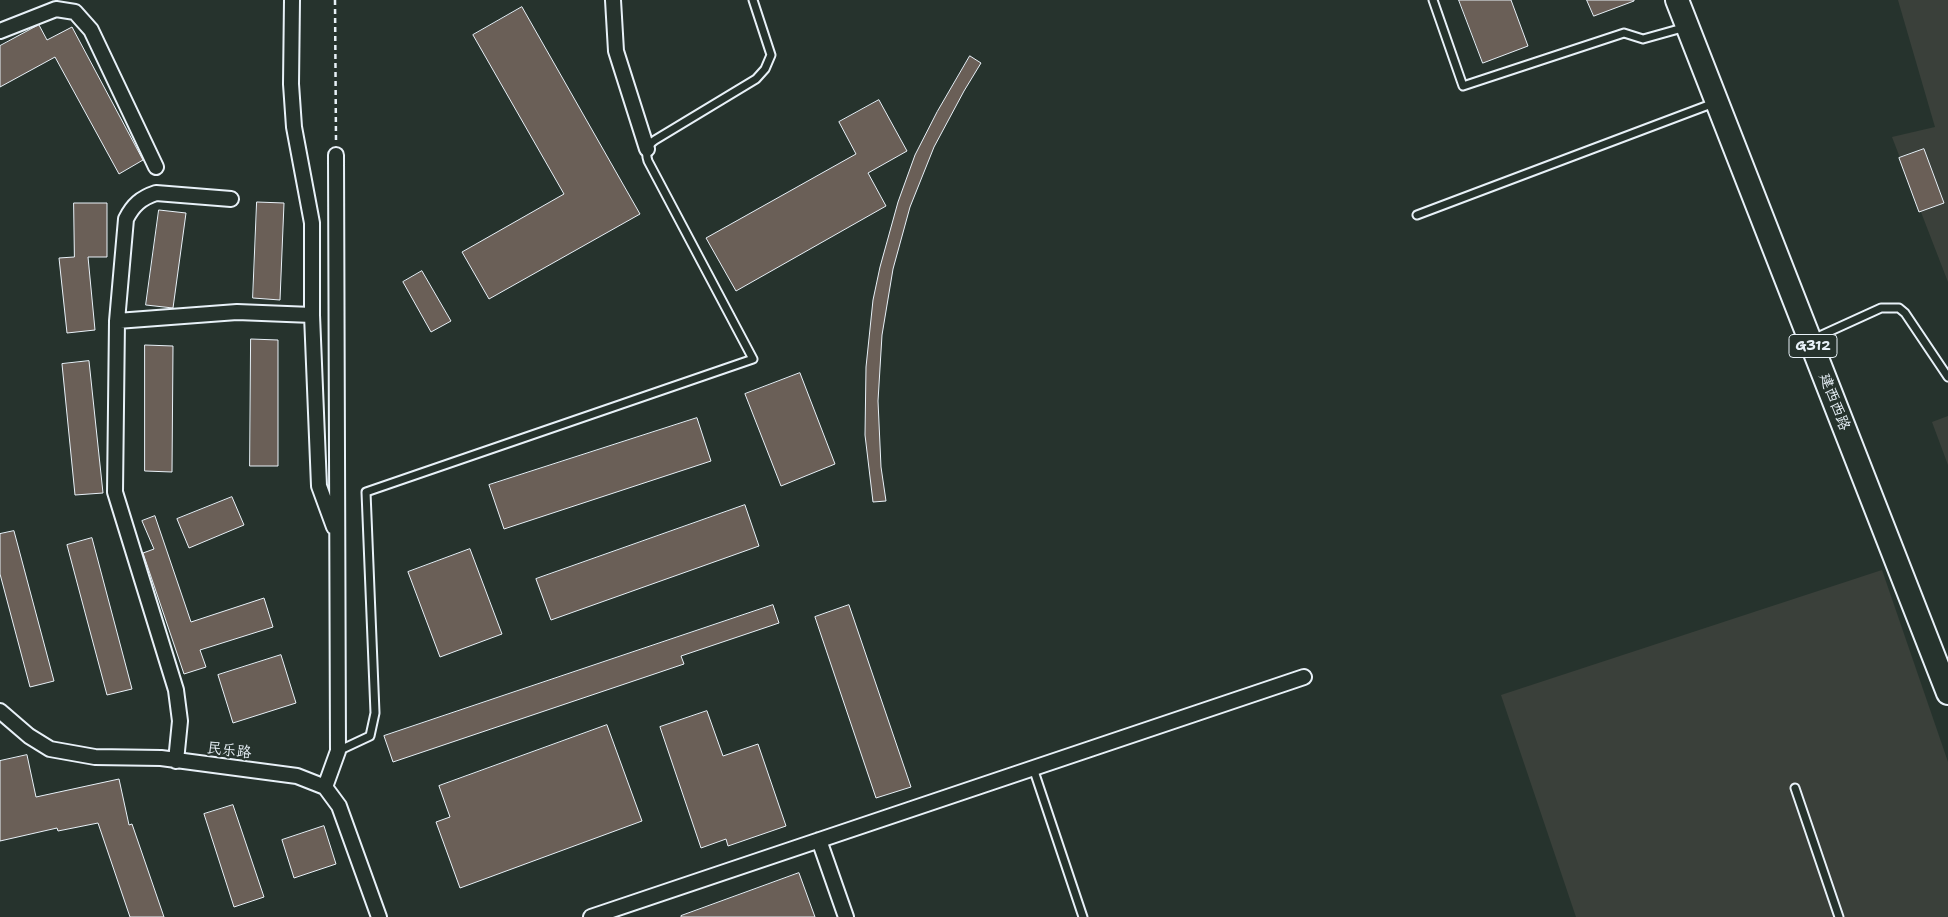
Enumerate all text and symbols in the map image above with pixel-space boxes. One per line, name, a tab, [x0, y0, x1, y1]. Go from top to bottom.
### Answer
road number: G312	[1789, 334, 1837, 358]
street label: 建西西路	[1815, 371, 1853, 433]
street label: 民乐路	[206, 739, 252, 763]

